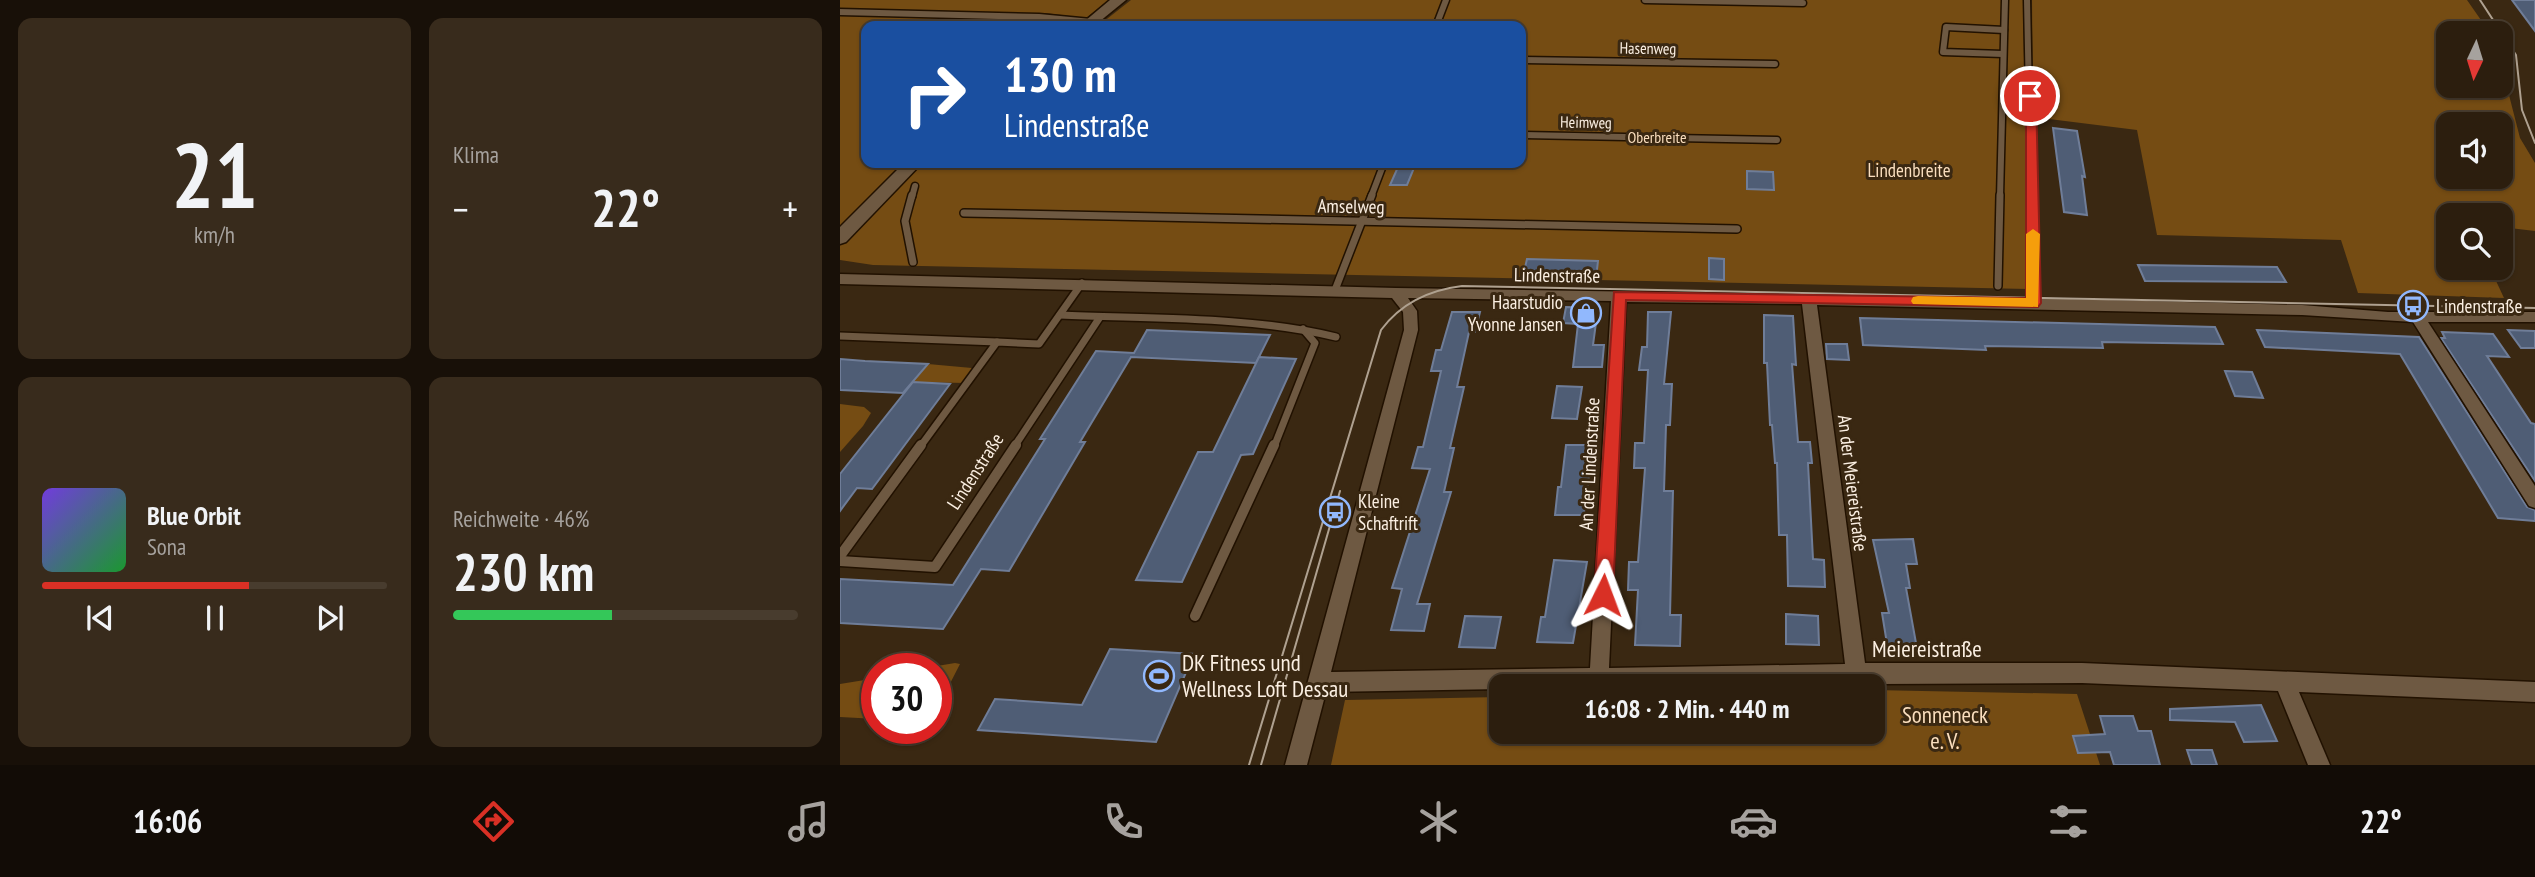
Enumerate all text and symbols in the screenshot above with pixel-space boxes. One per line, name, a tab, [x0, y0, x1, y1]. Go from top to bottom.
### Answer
north arrow	[2436, 21, 2513, 98]
map controls	[2436, 21, 2513, 280]
street label: Hasenweg	[1619, 38, 1677, 58]
text: 130 m	[1004, 42, 1117, 106]
icon: right	[889, 49, 980, 140]
pin	[2000, 66, 2060, 126]
icon: arrive	[2011, 77, 2049, 115]
text: Lindenstraße	[1004, 104, 1149, 146]
street label: Heimweg	[1560, 112, 1612, 132]
button: sound	[2436, 112, 2513, 189]
text: 21	[171, 115, 258, 233]
park label: Oberbreite	[1627, 127, 1687, 147]
text: Klima	[453, 140, 499, 169]
park label: Lindenbreite	[1867, 158, 1951, 182]
text: 22°	[591, 174, 660, 241]
text: −	[453, 184, 469, 233]
text: +	[782, 184, 798, 233]
street label: Amselweg	[1317, 193, 1385, 219]
button: search	[2436, 203, 2513, 280]
text: km/h	[194, 220, 235, 249]
street label: Lindenstraße	[1514, 262, 1601, 288]
bus stop icon: Lindenstraße	[2396, 289, 2430, 323]
place label: Haarstudio Yvonne Jansen	[1468, 290, 1563, 336]
place label: Lindenstraße	[2436, 294, 2522, 318]
shop icon: Haarstudio Yvonne Jansen	[1569, 296, 1603, 330]
street label: An der Lindenstraße	[1574, 397, 1604, 531]
street label: An der Meiereistraße	[1833, 413, 1873, 553]
street label: Lindenstraße	[941, 428, 1009, 514]
place label: Kleine Schaftrift	[1358, 489, 1419, 535]
bus stop icon: Kleine Schaftrift	[1318, 495, 1352, 529]
text: Blue Orbit	[147, 499, 241, 532]
text: Reichweite · 46%	[453, 504, 589, 533]
text: Sona	[147, 532, 186, 561]
text: 230 km	[453, 538, 594, 605]
position arrow	[1566, 558, 1640, 632]
icon: previous	[81, 599, 119, 637]
icon: pause	[196, 599, 234, 637]
icon: next	[311, 599, 349, 637]
street label: Meiereistraße	[1872, 634, 1982, 663]
place label: DK Fitness und Wellness Loft Dessau	[1182, 648, 1348, 703]
speed limit sign: 30	[861, 653, 952, 744]
sports icon: DK Fitness und Wellness Loft Dessau	[1142, 659, 1176, 693]
text: 16:08 · 2 Min. · 440 m	[1585, 692, 1789, 725]
park label: Sonneneck e. V.	[1902, 700, 1988, 755]
icon: directions	[469, 797, 518, 846]
icon: music	[784, 797, 833, 846]
icon: phone	[1099, 797, 1148, 846]
icon: climate	[1414, 797, 1463, 846]
icon: car	[1729, 797, 1778, 846]
icon: filters	[2044, 797, 2093, 846]
text: 16:06	[133, 800, 202, 842]
text: 22°	[2360, 800, 2402, 842]

